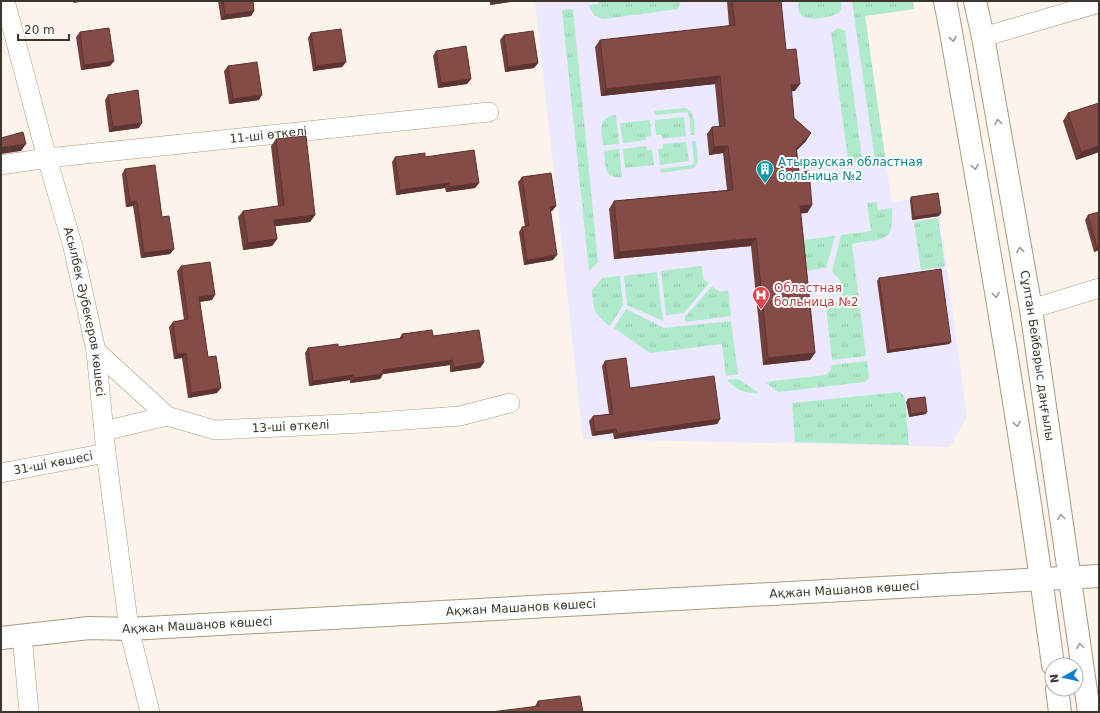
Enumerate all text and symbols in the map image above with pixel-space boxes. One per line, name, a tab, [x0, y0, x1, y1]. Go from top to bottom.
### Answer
scale bar	[18, 16, 69, 42]
text: 20 m	[24, 23, 55, 37]
one-way arrow	[948, 36, 956, 42]
one-way arrow	[994, 119, 1003, 125]
street label: 11-ші өткелі	[229, 124, 308, 146]
place label: Атырауская областная больница №2	[778, 155, 923, 183]
building icon: Атырауская областная больница №2	[755, 159, 775, 184]
one-way arrow	[970, 164, 979, 170]
street label: Асылбек Әубекеров көшесі	[61, 225, 107, 397]
one-way arrow	[1016, 247, 1025, 253]
street label: Сұлтан Бейбарыс даңғылы	[1017, 269, 1057, 442]
place label: Областная больница №2	[774, 281, 859, 309]
hospital icon: Областная больница №2	[751, 285, 771, 310]
one-way arrow	[991, 292, 1000, 299]
street label: 13-ші өткелі	[251, 418, 330, 435]
one-way arrow	[1012, 421, 1021, 427]
street label: 31-ші көшесі	[12, 449, 94, 478]
one-way arrow	[1057, 514, 1066, 520]
street label: Ақжан Машанов көшесі	[769, 579, 920, 601]
street label: Ақжан Машанов көшесі	[445, 596, 596, 619]
street label: Ақжан Машанов көшесі	[122, 614, 273, 636]
one-way arrow	[1076, 643, 1085, 649]
north arrow	[1044, 657, 1084, 697]
text: N	[1048, 673, 1062, 684]

